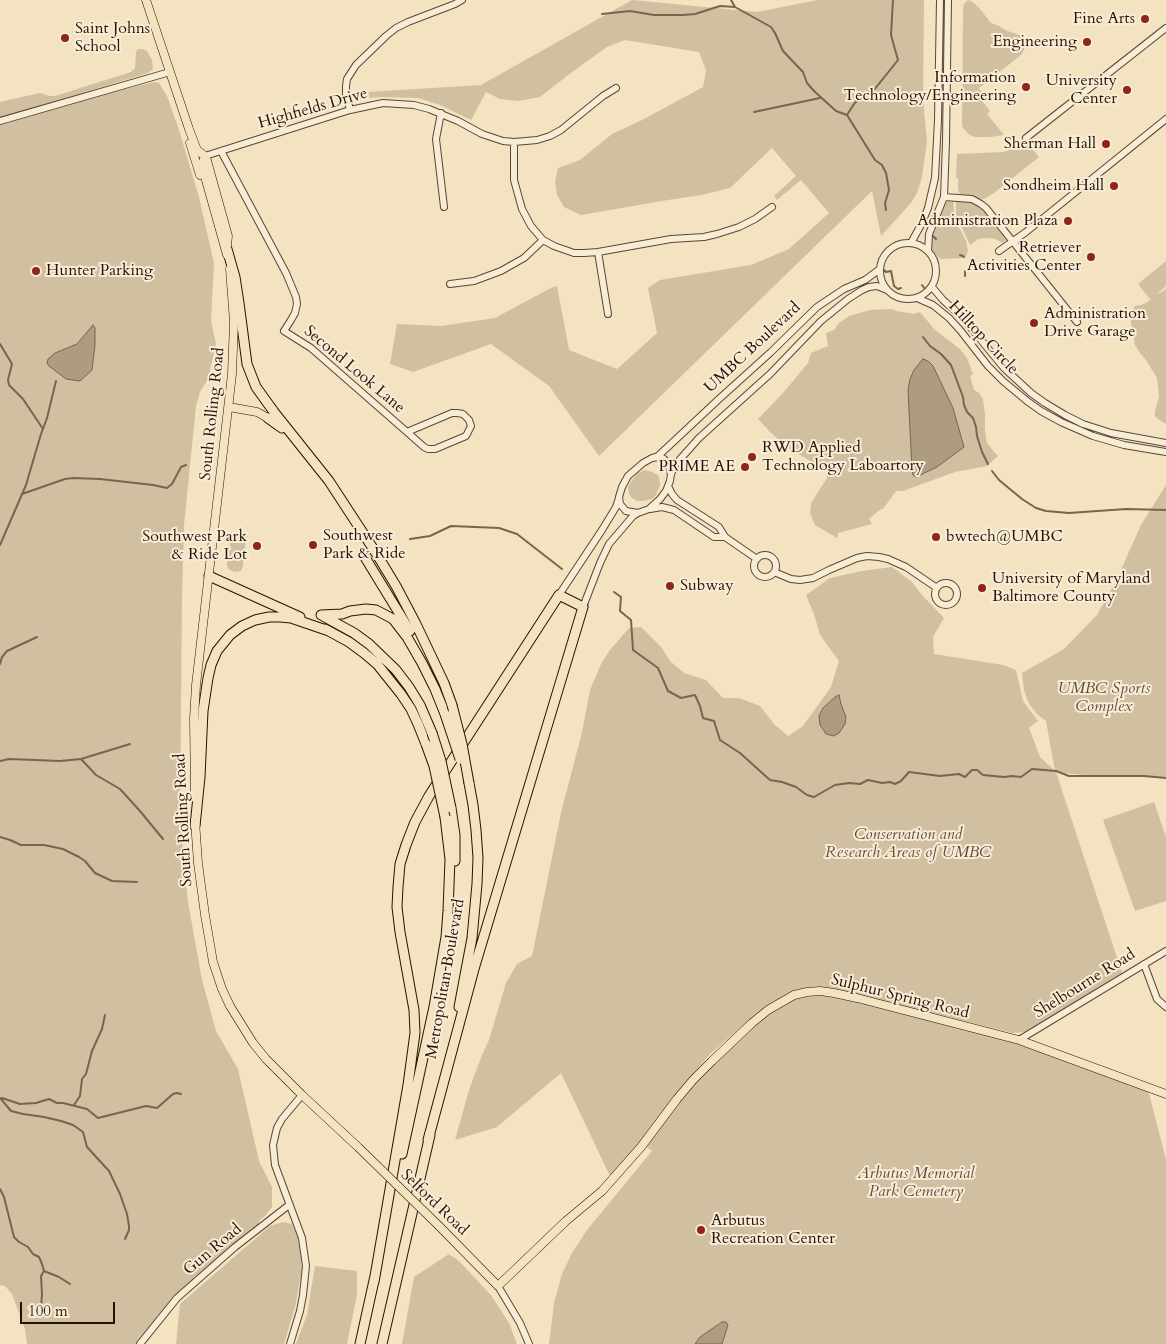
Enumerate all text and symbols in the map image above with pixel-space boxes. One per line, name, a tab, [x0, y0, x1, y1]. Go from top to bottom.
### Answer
place label: Fine Arts	[1073, 9, 1135, 29]
marker: Fine Arts	[1139, 13, 1151, 25]
place label: Saint Johns School	[75, 19, 150, 57]
marker: Saint Johns School	[59, 32, 71, 44]
place label: Engineering	[993, 32, 1077, 52]
marker: Engineering	[1081, 36, 1093, 48]
place label: Information Technology/Engineering	[843, 68, 1016, 106]
place label: University Center	[1046, 71, 1117, 109]
marker: Information Technology/Engineering	[1020, 81, 1032, 93]
street label: Highfields Drive	[256, 84, 370, 134]
marker: University Center	[1121, 84, 1133, 96]
place label: Sherman Hall	[1004, 134, 1096, 154]
marker: Sherman Hall	[1100, 138, 1112, 150]
place label: Sondheim Hall	[1003, 176, 1104, 196]
marker: Sondheim Hall	[1108, 180, 1120, 192]
place label: Administration Plaza	[917, 211, 1058, 231]
marker: Administration Plaza	[1062, 215, 1074, 227]
place label: Retriever Activities Center	[967, 238, 1081, 276]
marker: Retriever Activities Center	[1085, 251, 1097, 263]
place label: Hunter Parking	[46, 261, 153, 281]
marker: Hunter Parking	[30, 265, 42, 277]
street label: Hilltop Circle	[944, 297, 1022, 379]
street label: UMBC Boulevard	[701, 299, 805, 397]
place label: Administration Drive Garage	[1044, 304, 1146, 342]
marker: Administration Drive Garage	[1028, 317, 1040, 329]
street label: Second Look Lane	[300, 322, 408, 418]
street label: South Rolling Road	[196, 347, 230, 481]
place label: RWD Applied Technology Laboartory	[762, 438, 924, 476]
marker: RWD Applied Technology Laboartory	[746, 451, 758, 463]
place label: PRIME AE	[658, 457, 735, 477]
marker: PRIME AE	[739, 461, 751, 473]
place label: Southwest Park & Ride	[323, 526, 406, 564]
place label: Southwest Park & Ride Lot	[142, 527, 247, 565]
place label: bwtech@UMBC	[946, 527, 1063, 547]
marker: bwtech@UMBC	[930, 531, 942, 543]
marker: Southwest Park & Ride	[307, 539, 319, 551]
marker: Southwest Park & Ride Lot	[251, 540, 263, 552]
place label: University of Maryland Baltimore County	[992, 569, 1150, 607]
place label: Subway	[680, 576, 734, 596]
marker: Subway	[664, 580, 676, 592]
marker: University of Maryland Baltimore County	[976, 582, 988, 594]
park label: UMBC Sports Complex	[1058, 679, 1150, 717]
street label: South Rolling Road	[171, 753, 197, 887]
park label: Conservation and Research Areas of UMBC	[825, 825, 991, 863]
street label: Metropolitan Boulevard	[422, 898, 470, 1060]
street label: Shelbourne Road	[1031, 945, 1139, 1023]
street label: Sulphur Spring Road	[829, 971, 971, 1023]
park label: Arbutus Memorial Park Cemetery	[858, 1164, 974, 1202]
street label: Selford Road	[396, 1166, 472, 1240]
place label: Arbutus Recreation Center	[711, 1211, 835, 1249]
street label: Gun Road	[180, 1220, 246, 1280]
marker: Arbutus Recreation Center	[695, 1224, 707, 1236]
scale bar	[22, 1292, 118, 1324]
text: 100 m	[28, 1301, 68, 1321]

